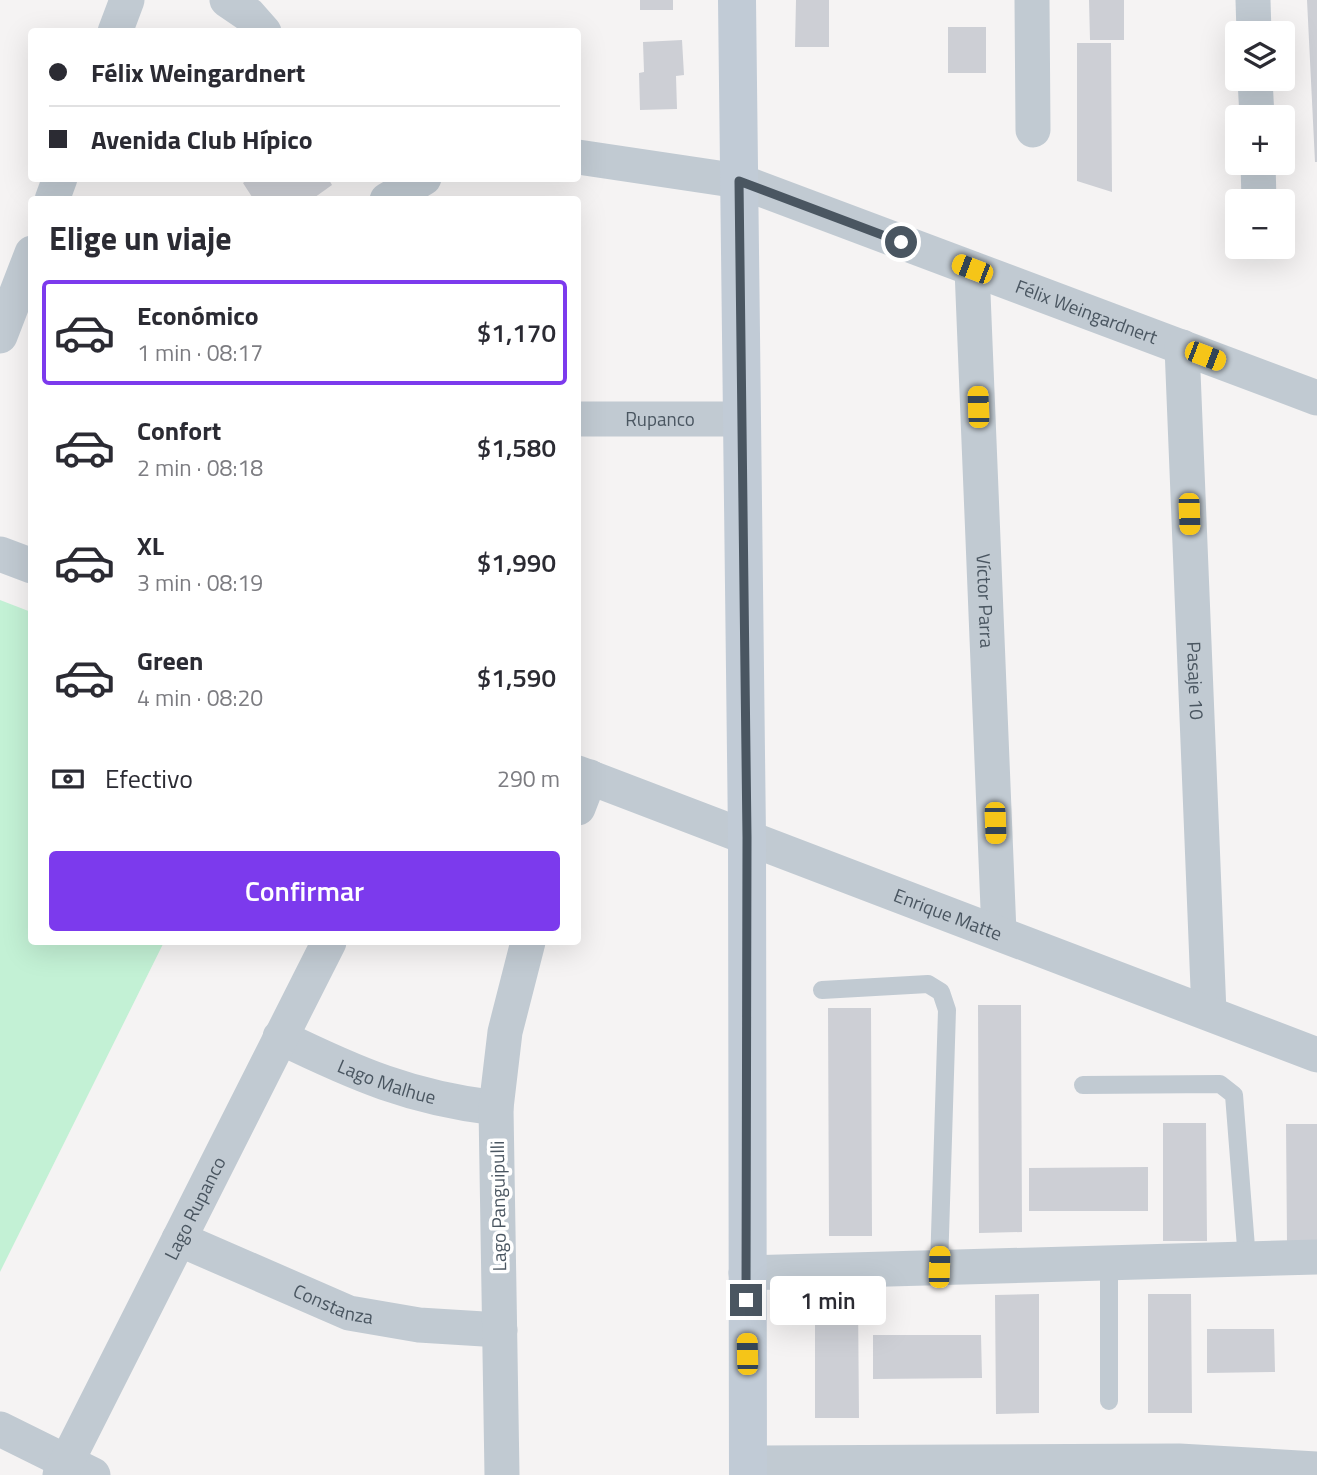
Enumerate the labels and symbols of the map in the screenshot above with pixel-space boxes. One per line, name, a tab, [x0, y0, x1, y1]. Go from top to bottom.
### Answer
route start	[885, 226, 917, 258]
car	[949, 252, 996, 286]
street label: Félix Weingardnert	[1011, 271, 1162, 351]
car	[1182, 339, 1229, 373]
car	[967, 386, 990, 428]
street label: Rupanco	[625, 404, 695, 433]
car	[1178, 493, 1201, 535]
street label: Víctor Parra	[970, 553, 1002, 649]
street label: Pasaje 10	[1180, 641, 1212, 720]
car	[984, 802, 1007, 844]
street label: Enrique Matte	[890, 880, 1006, 948]
street label: Lago Malhue	[333, 1051, 439, 1111]
street label: Lago Panguipulli	[482, 1140, 513, 1272]
street label: Lago Rupanco	[156, 1151, 233, 1265]
car	[928, 1246, 951, 1288]
street label: Constanza	[289, 1276, 376, 1331]
callout: 1 min	[770, 1276, 886, 1324]
route end	[730, 1284, 762, 1316]
car	[737, 1333, 758, 1375]

